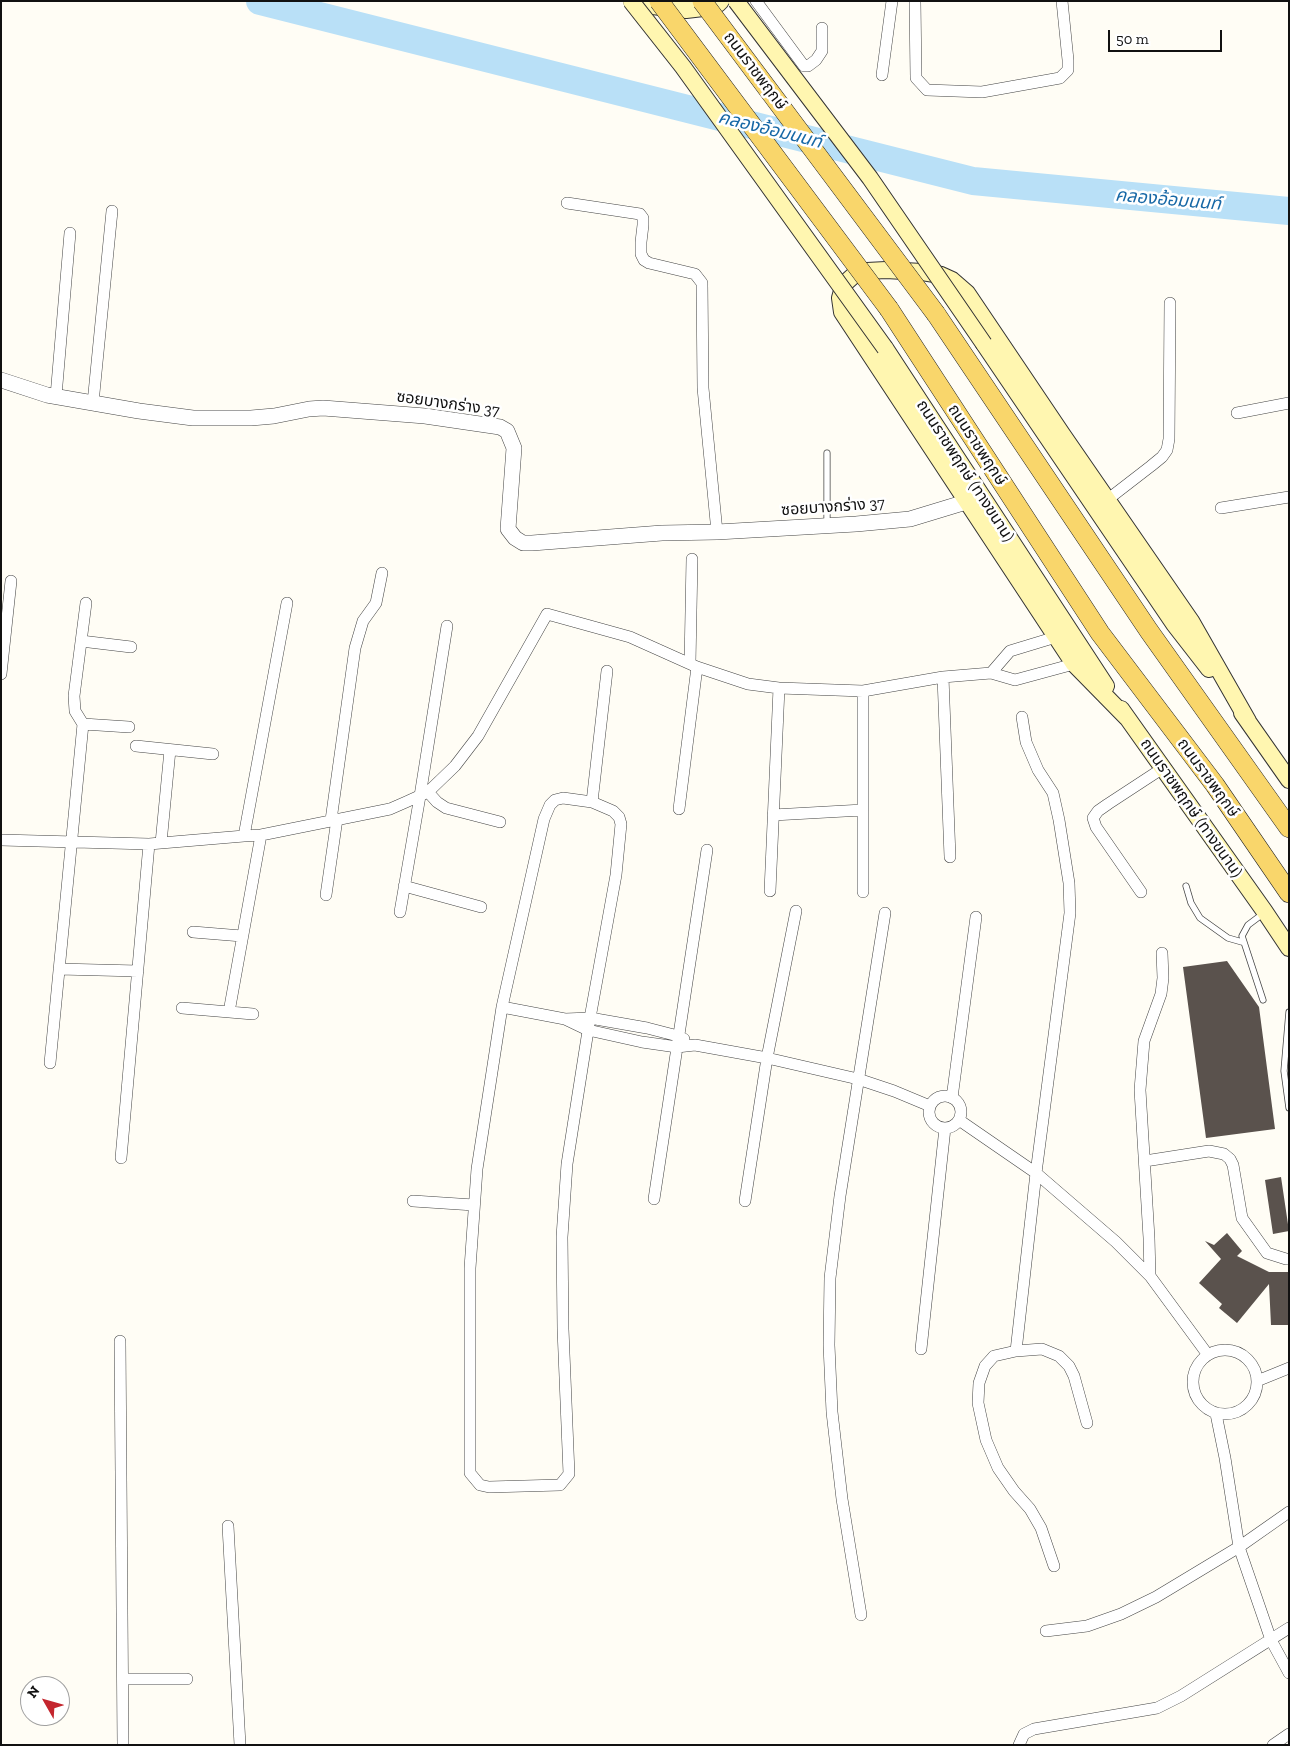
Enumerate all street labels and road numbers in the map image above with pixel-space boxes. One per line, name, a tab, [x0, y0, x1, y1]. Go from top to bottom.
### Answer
street label: ถนนราชพฤกษ์	[719, 28, 791, 114]
street label: ซอยบางกร่าง 37	[395, 387, 501, 421]
street label: ถนนราชพฤกษ์ (ทางขนาน)	[912, 397, 1018, 545]
street label: ถนนราชพฤกษ์	[944, 401, 1010, 489]
street label: ซอยบางกร่าง 37	[781, 494, 885, 520]
street label: ถนนราชพฤกษ์ (ทางขนาน)	[1136, 735, 1246, 881]
street label: ถนนราชพฤกษ์	[1173, 735, 1243, 821]

